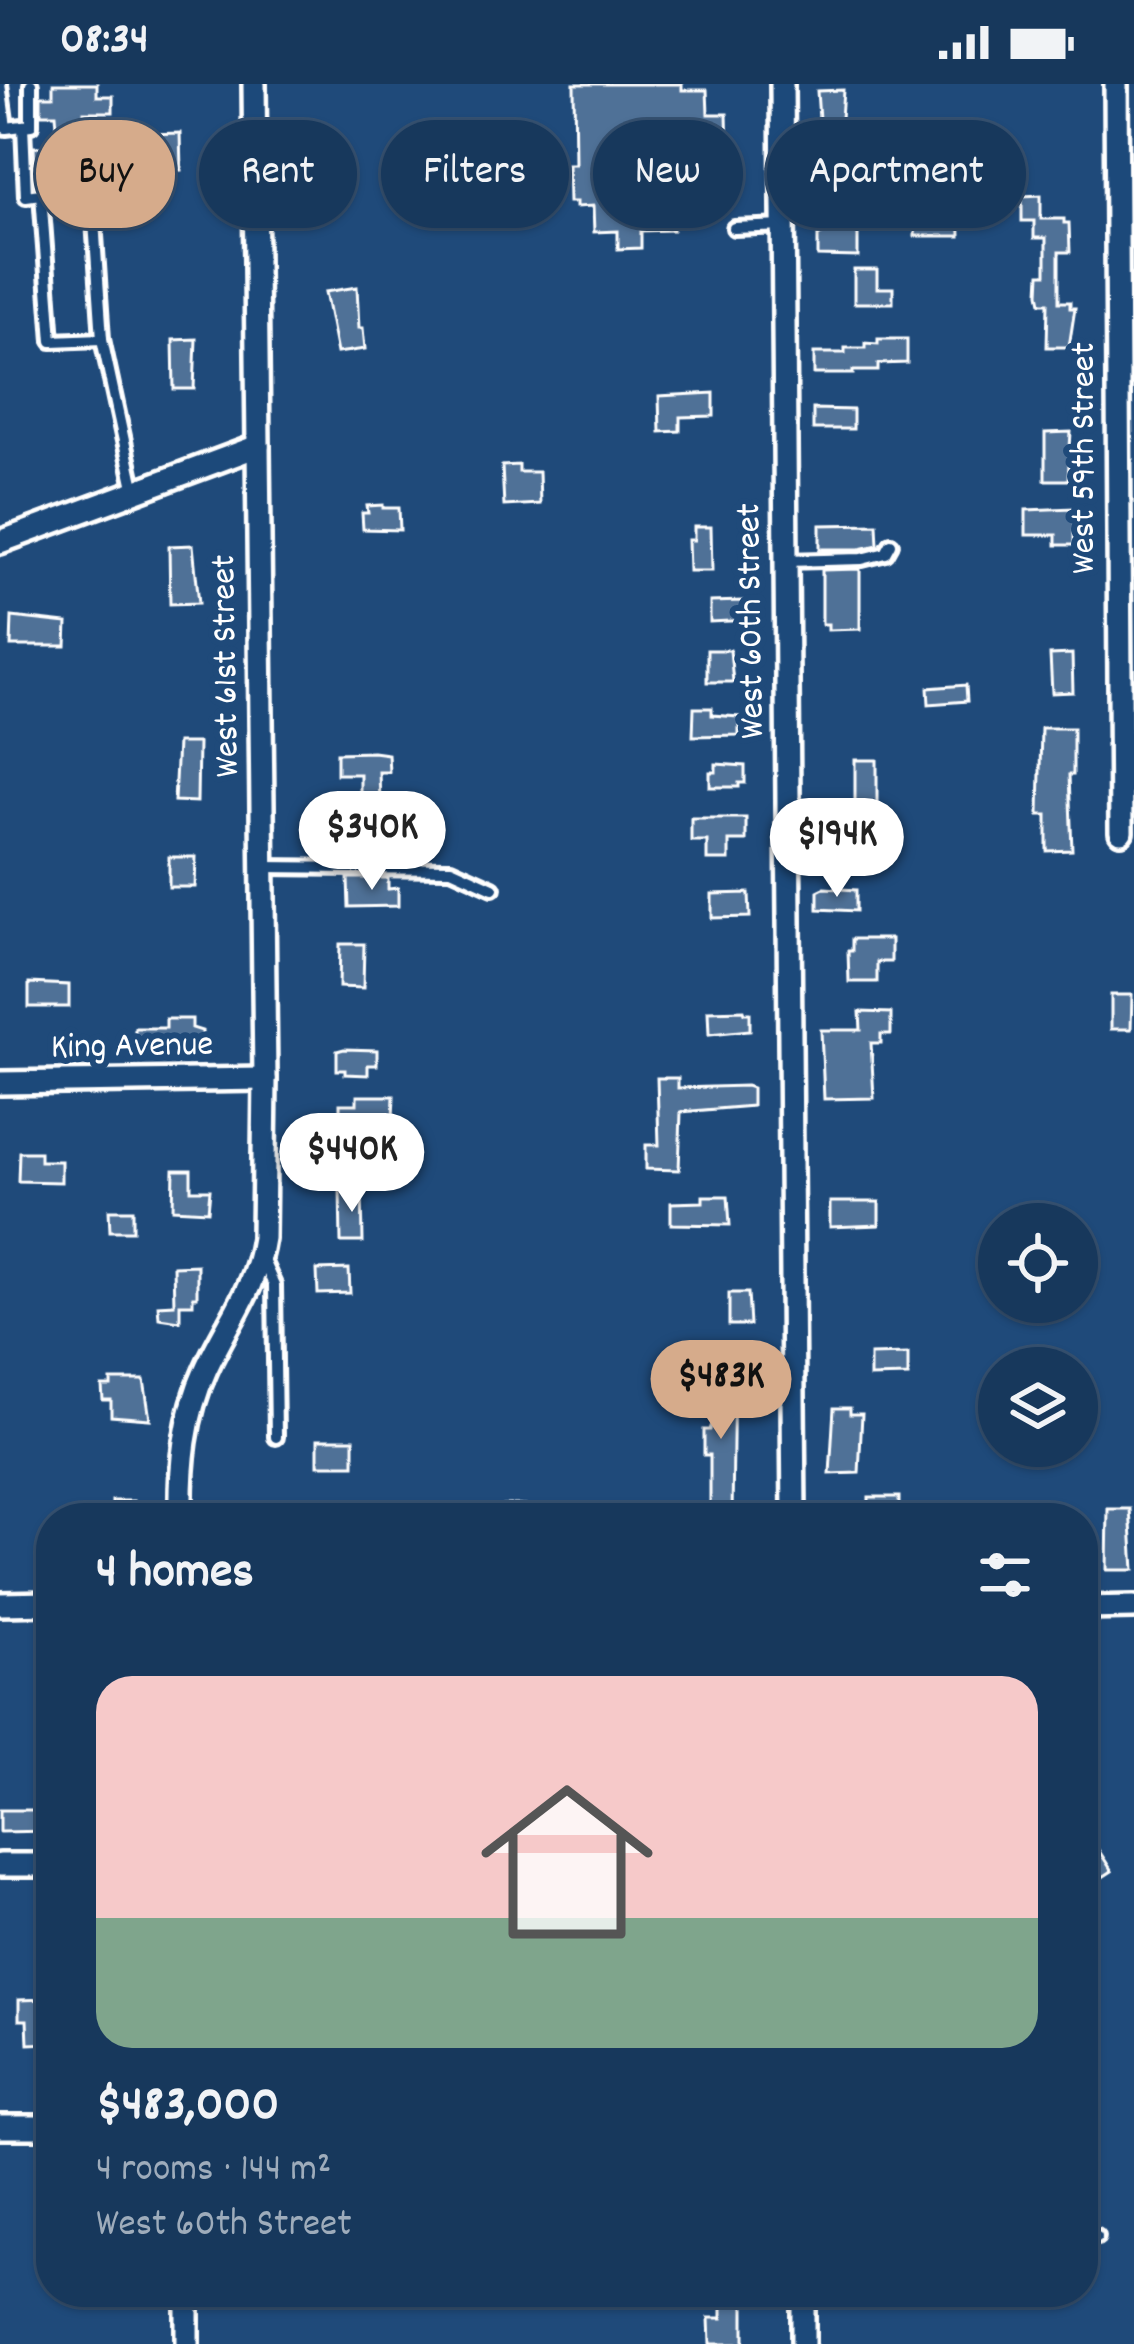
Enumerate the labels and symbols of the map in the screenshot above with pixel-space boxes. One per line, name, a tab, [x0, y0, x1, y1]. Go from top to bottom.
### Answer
street label: West 59th Street	[1060, 342, 1112, 574]
street label: West 60th Street	[725, 503, 781, 739]
street label: West 61st Street	[200, 554, 256, 778]
pin: $340K	[288, 791, 456, 893]
pin: $194K	[753, 798, 921, 900]
street label: King Avenue	[50, 1021, 214, 1075]
pin: $440K	[268, 1113, 436, 1215]
pin: $483K	[637, 1340, 805, 1442]

